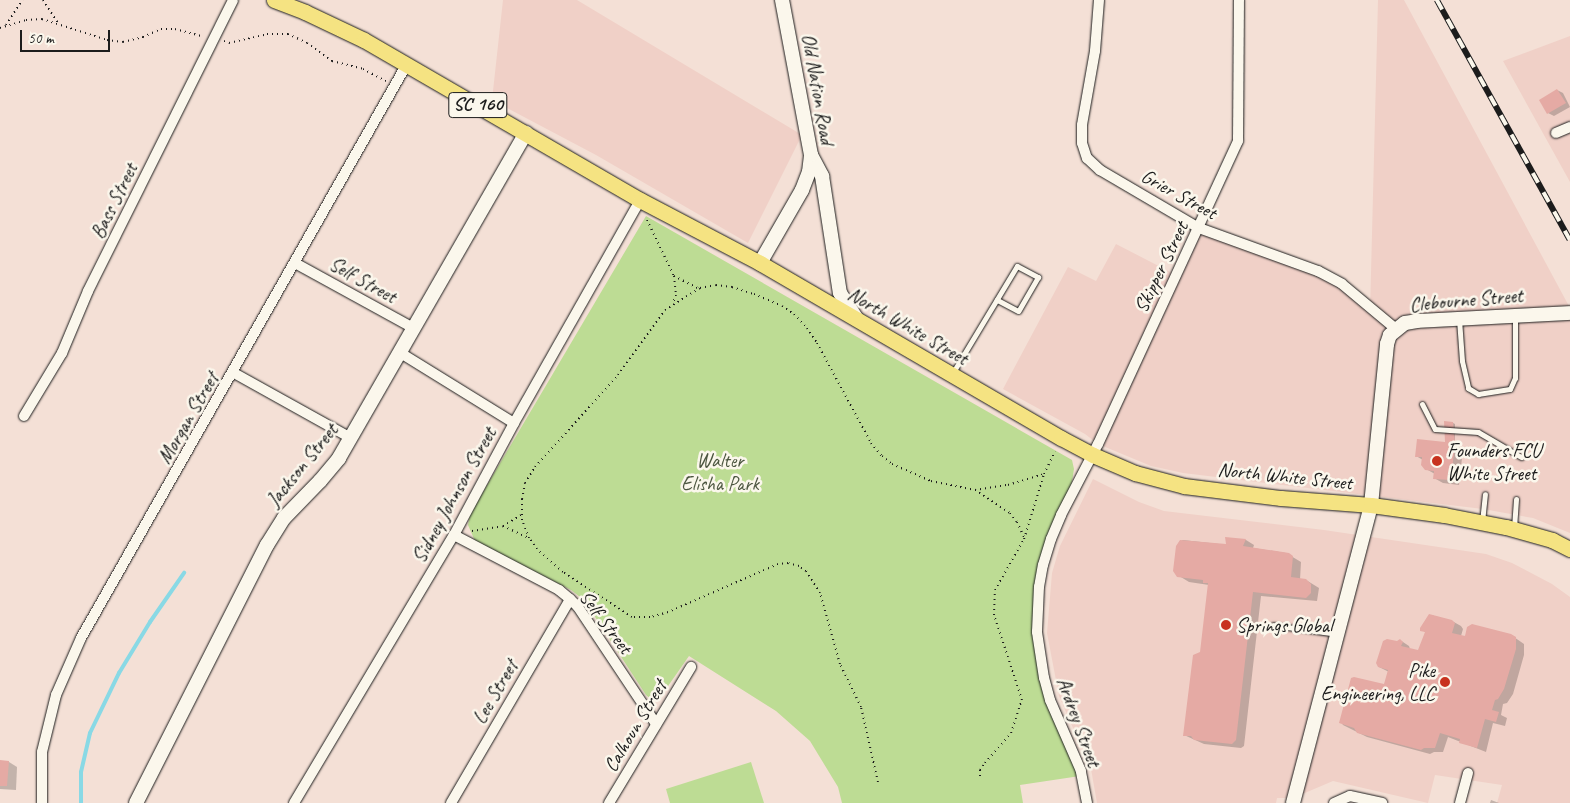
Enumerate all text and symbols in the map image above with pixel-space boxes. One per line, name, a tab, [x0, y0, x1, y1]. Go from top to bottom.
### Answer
scale bar	[22, 20, 112, 52]
text: 50 m	[28, 29, 54, 48]
street label: Old Nation Road	[796, 32, 840, 146]
road number: SC 160	[448, 88, 508, 122]
street label: Bass Street	[85, 159, 143, 243]
street label: Grier Street	[1137, 163, 1221, 225]
street label: Skipper Street	[1129, 218, 1193, 316]
street label: Self Street	[325, 252, 401, 308]
street label: North White Street	[843, 282, 973, 370]
street label: Clebourne Street	[1408, 283, 1524, 317]
street label: Morgan Street	[152, 368, 224, 468]
street label: Jackson Street	[261, 418, 343, 512]
street label: Sidney Johnson Street	[407, 423, 501, 567]
place label: Founders FCU White Street	[1447, 438, 1541, 485]
park label: Walter Elisha Park	[681, 449, 759, 496]
marker: Founders FCU White Street	[1431, 455, 1443, 467]
street label: North White Street	[1216, 457, 1354, 495]
street label: Self Street	[574, 585, 638, 659]
place label: Springs Global	[1236, 613, 1332, 637]
marker: Springs Global	[1220, 619, 1232, 631]
street label: Lee Street	[467, 656, 523, 728]
place label: Pike Engineering, LLC	[1321, 658, 1435, 705]
street label: Ardrey Street	[1052, 674, 1106, 770]
street label: Calhoun Street	[598, 676, 672, 776]
marker: Pike Engineering, LLC	[1439, 676, 1451, 688]

